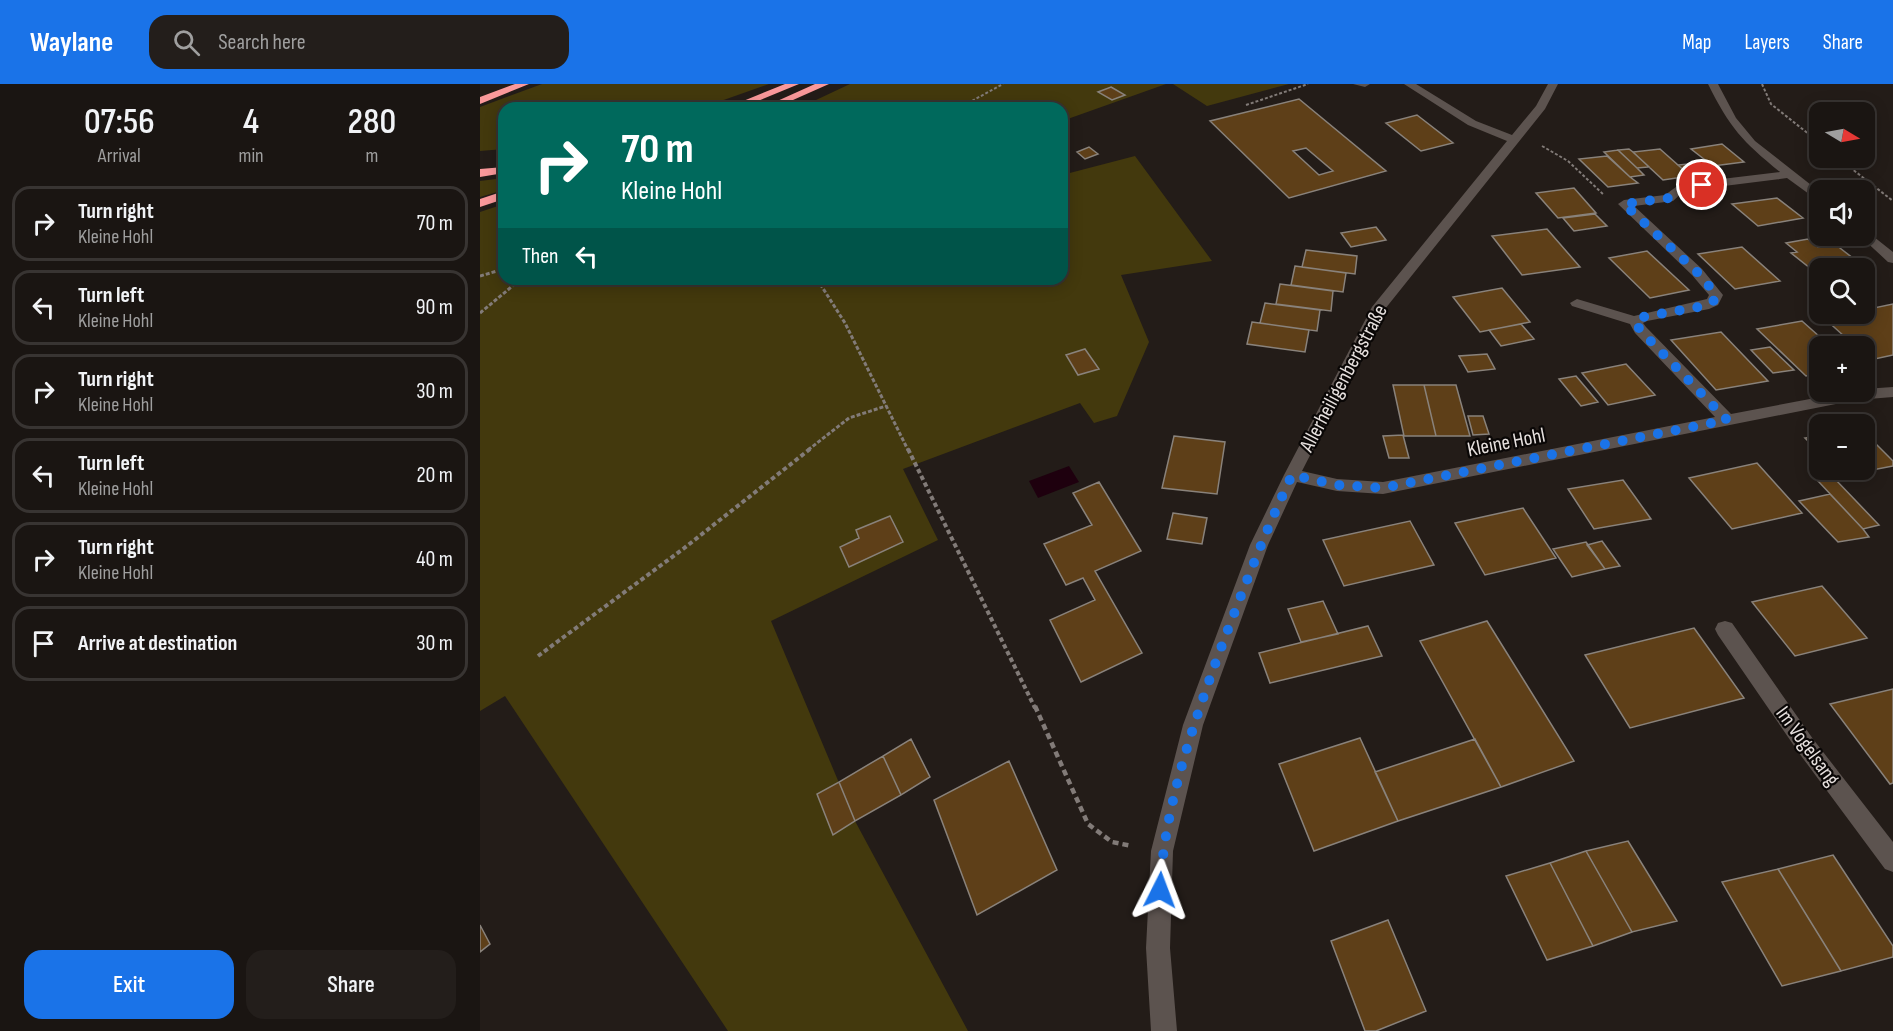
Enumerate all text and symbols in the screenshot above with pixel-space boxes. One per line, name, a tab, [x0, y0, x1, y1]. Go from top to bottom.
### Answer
search box	[149, 15, 569, 69]
text: Waylane	[30, 26, 113, 59]
icon: search	[170, 26, 203, 59]
text: Search here	[218, 29, 306, 56]
text: Map	[1682, 30, 1711, 55]
text: Layers	[1744, 30, 1790, 55]
text: Share	[1823, 30, 1863, 55]
text: 07:56	[84, 101, 155, 144]
text: 4	[243, 101, 259, 144]
text: 280	[348, 101, 396, 144]
north arrow	[1809, 102, 1875, 168]
map controls	[1809, 102, 1875, 480]
text: 70 m	[621, 124, 694, 175]
icon: right	[522, 126, 600, 204]
text: Arrival	[98, 144, 141, 168]
text: min	[239, 144, 264, 168]
text: m	[365, 144, 378, 168]
pin	[1676, 159, 1727, 210]
icon: arrive	[1685, 168, 1718, 201]
text: Kleine Hohl	[621, 175, 722, 207]
button: sound	[1809, 180, 1875, 246]
text: Turn right	[78, 198, 154, 225]
icon: right	[27, 207, 60, 240]
text: 70 m	[417, 210, 453, 237]
text: Kleine Hohl	[78, 225, 153, 249]
icon: left	[570, 240, 603, 273]
text: Then	[522, 243, 558, 270]
button: search	[1809, 258, 1875, 324]
text: Turn left	[78, 282, 144, 309]
icon: left	[27, 291, 60, 324]
text: 90 m	[416, 294, 453, 321]
street label: Allerheiligenbergstraße	[1294, 300, 1393, 457]
text: Kleine Hohl	[78, 309, 153, 333]
button: +	[1809, 336, 1875, 402]
text: Turn right	[78, 366, 154, 393]
icon: right	[27, 375, 60, 408]
text: 30 m	[416, 378, 453, 405]
text: Kleine Hohl	[78, 393, 153, 417]
button: −	[1809, 414, 1875, 480]
street label: Kleine Hohl	[1465, 423, 1547, 462]
text: Turn left	[78, 450, 144, 477]
icon: left	[27, 459, 60, 492]
text: 20 m	[417, 462, 453, 489]
text: Kleine Hohl	[78, 477, 153, 501]
text: Turn right	[78, 534, 154, 561]
icon: right	[27, 543, 60, 576]
text: 40 m	[416, 546, 453, 573]
text: Kleine Hohl	[78, 561, 153, 585]
icon: arrive	[27, 627, 60, 660]
text: Arrive at destination	[78, 630, 237, 657]
text: 30 m	[416, 630, 453, 657]
street label: Im Vogelsang	[1770, 702, 1845, 791]
position arrow	[1128, 858, 1192, 922]
button: Exit	[24, 950, 234, 1019]
button: Share	[246, 950, 456, 1019]

